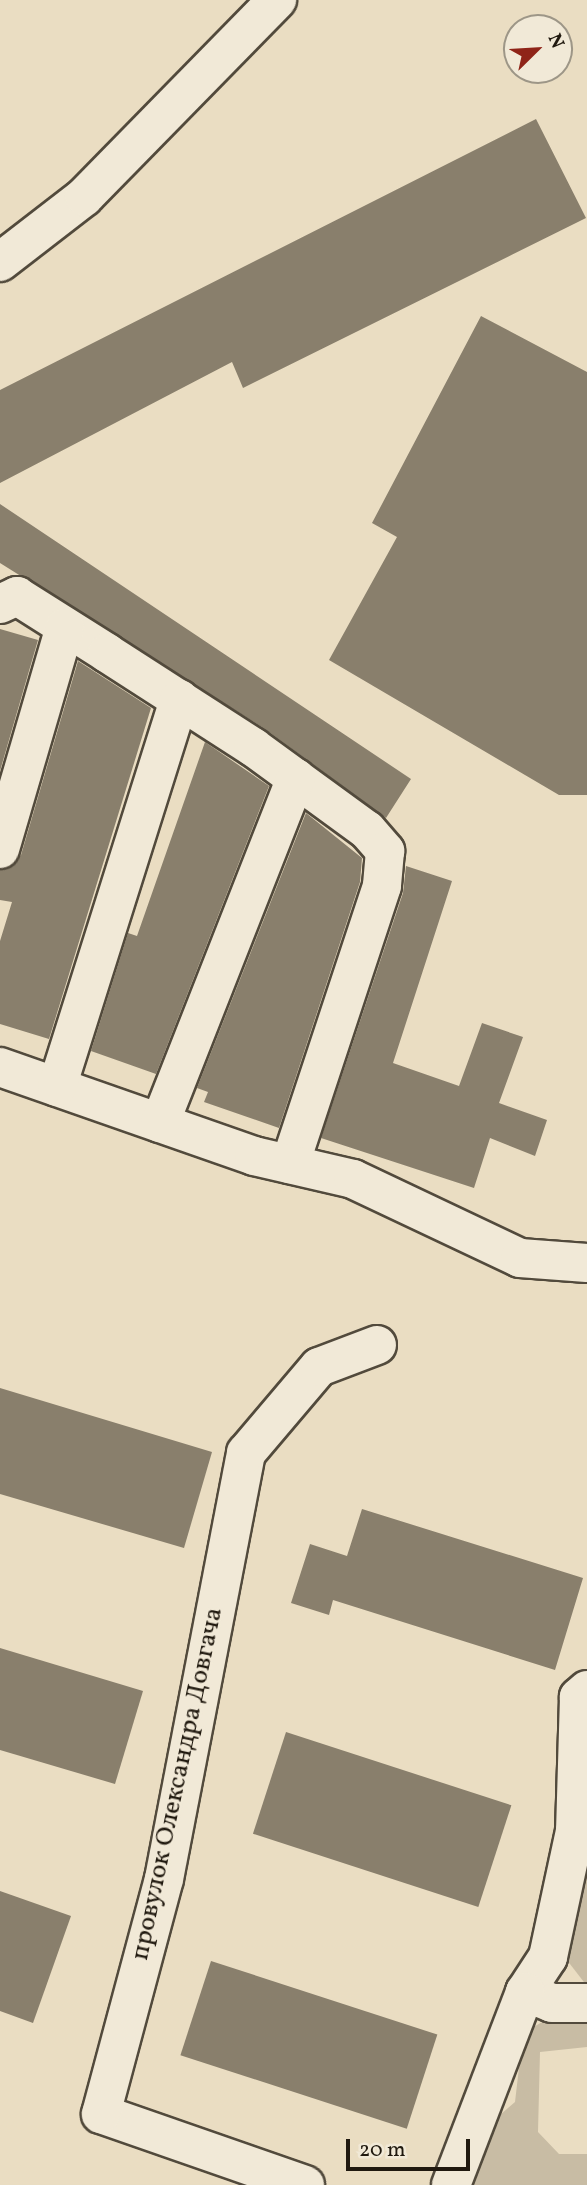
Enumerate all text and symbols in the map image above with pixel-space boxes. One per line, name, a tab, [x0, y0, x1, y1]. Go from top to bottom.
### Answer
north arrow	[503, 14, 573, 84]
text: N	[541, 30, 570, 53]
street label: провулок Олександра Довгача	[125, 1605, 231, 1963]
scale bar	[349, 2126, 473, 2170]
text: 20 m	[359, 2136, 405, 2165]

